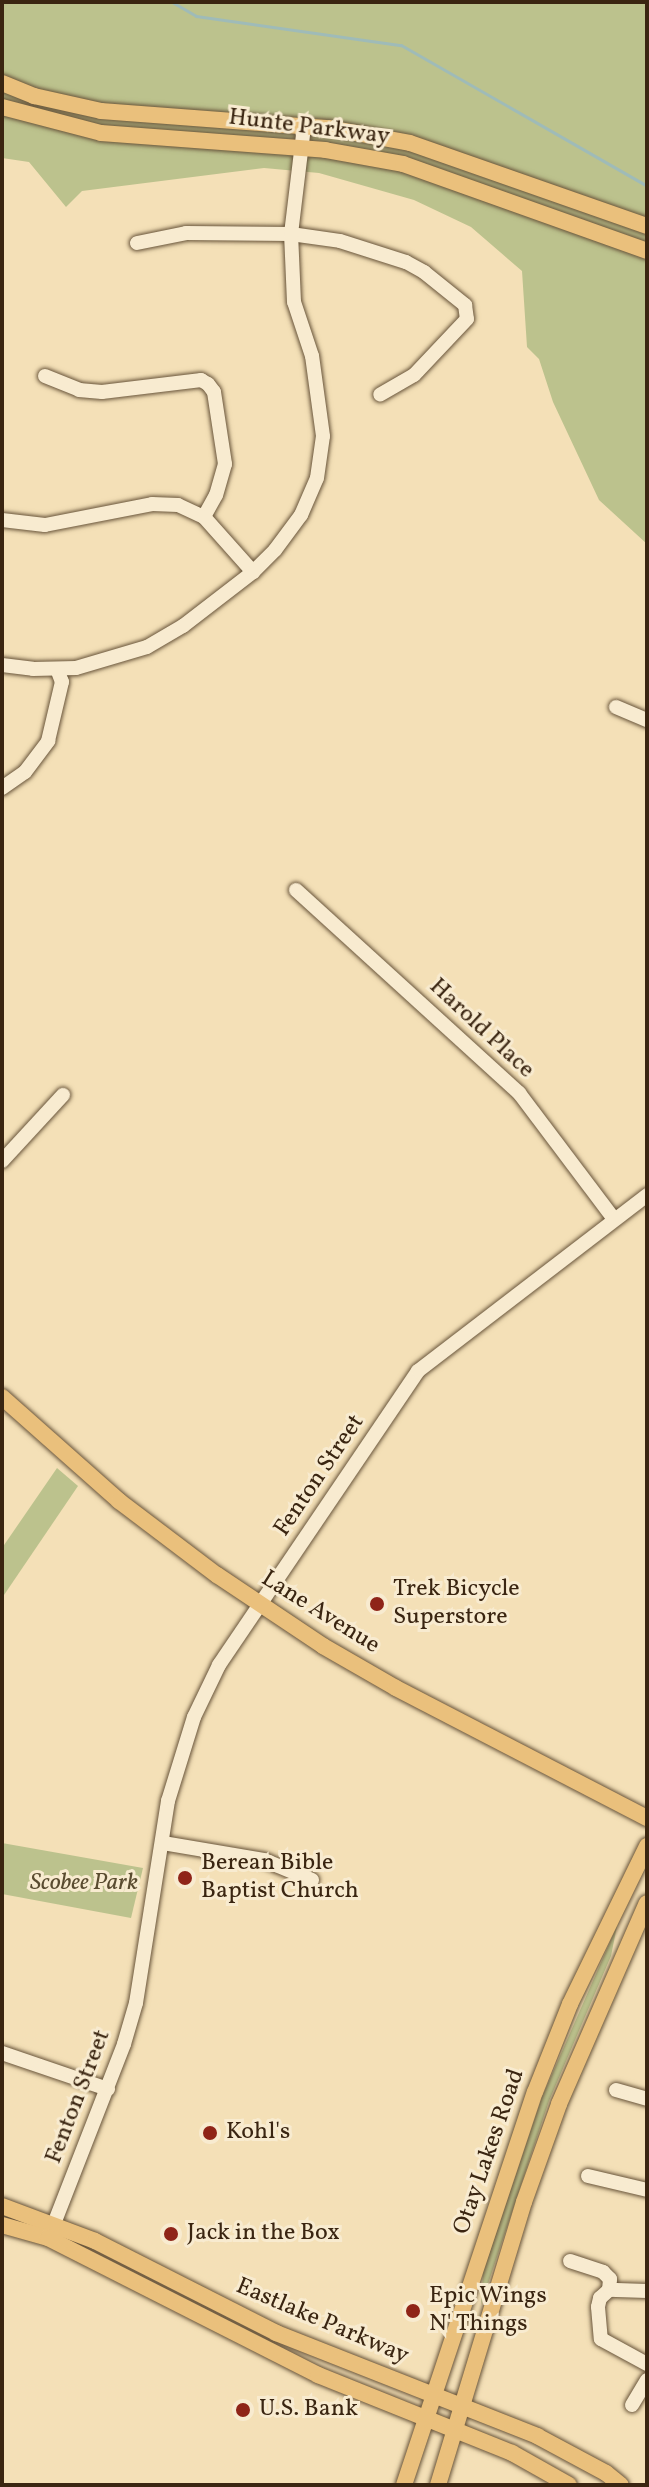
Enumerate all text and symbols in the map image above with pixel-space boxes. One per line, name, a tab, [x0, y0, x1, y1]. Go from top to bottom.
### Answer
street label: Hunte Parkway	[227, 104, 391, 152]
street label: Harold Place	[422, 973, 540, 1085]
street label: Fenton Street	[269, 1410, 371, 1542]
street label: Lane Avenue	[255, 1565, 385, 1661]
place label: Trek Bicycle Superstore	[393, 1576, 520, 1632]
marker: Trek Bicycle Superstore	[368, 1595, 386, 1613]
place label: Berean Bible Baptist Church	[201, 1850, 359, 1906]
marker: Berean Bible Baptist Church	[176, 1869, 194, 1887]
park label: Scobee Park	[30, 1870, 138, 1898]
street label: Fenton Street	[40, 2026, 118, 2168]
street label: Otay Lakes Road	[448, 2065, 532, 2239]
place label: Kohl's	[226, 2119, 290, 2147]
marker: Kohl's	[201, 2124, 219, 2142]
place label: Jack in the Box	[187, 2220, 340, 2248]
marker: Jack in the Box	[162, 2225, 180, 2243]
street label: Eastlake Parkway	[231, 2273, 413, 2371]
place label: Epic Wings N' Things	[429, 2283, 547, 2339]
marker: Epic Wings N' Things	[404, 2302, 422, 2320]
place label: U.S. Bank	[259, 2396, 358, 2424]
marker: U.S. Bank	[234, 2401, 252, 2419]

